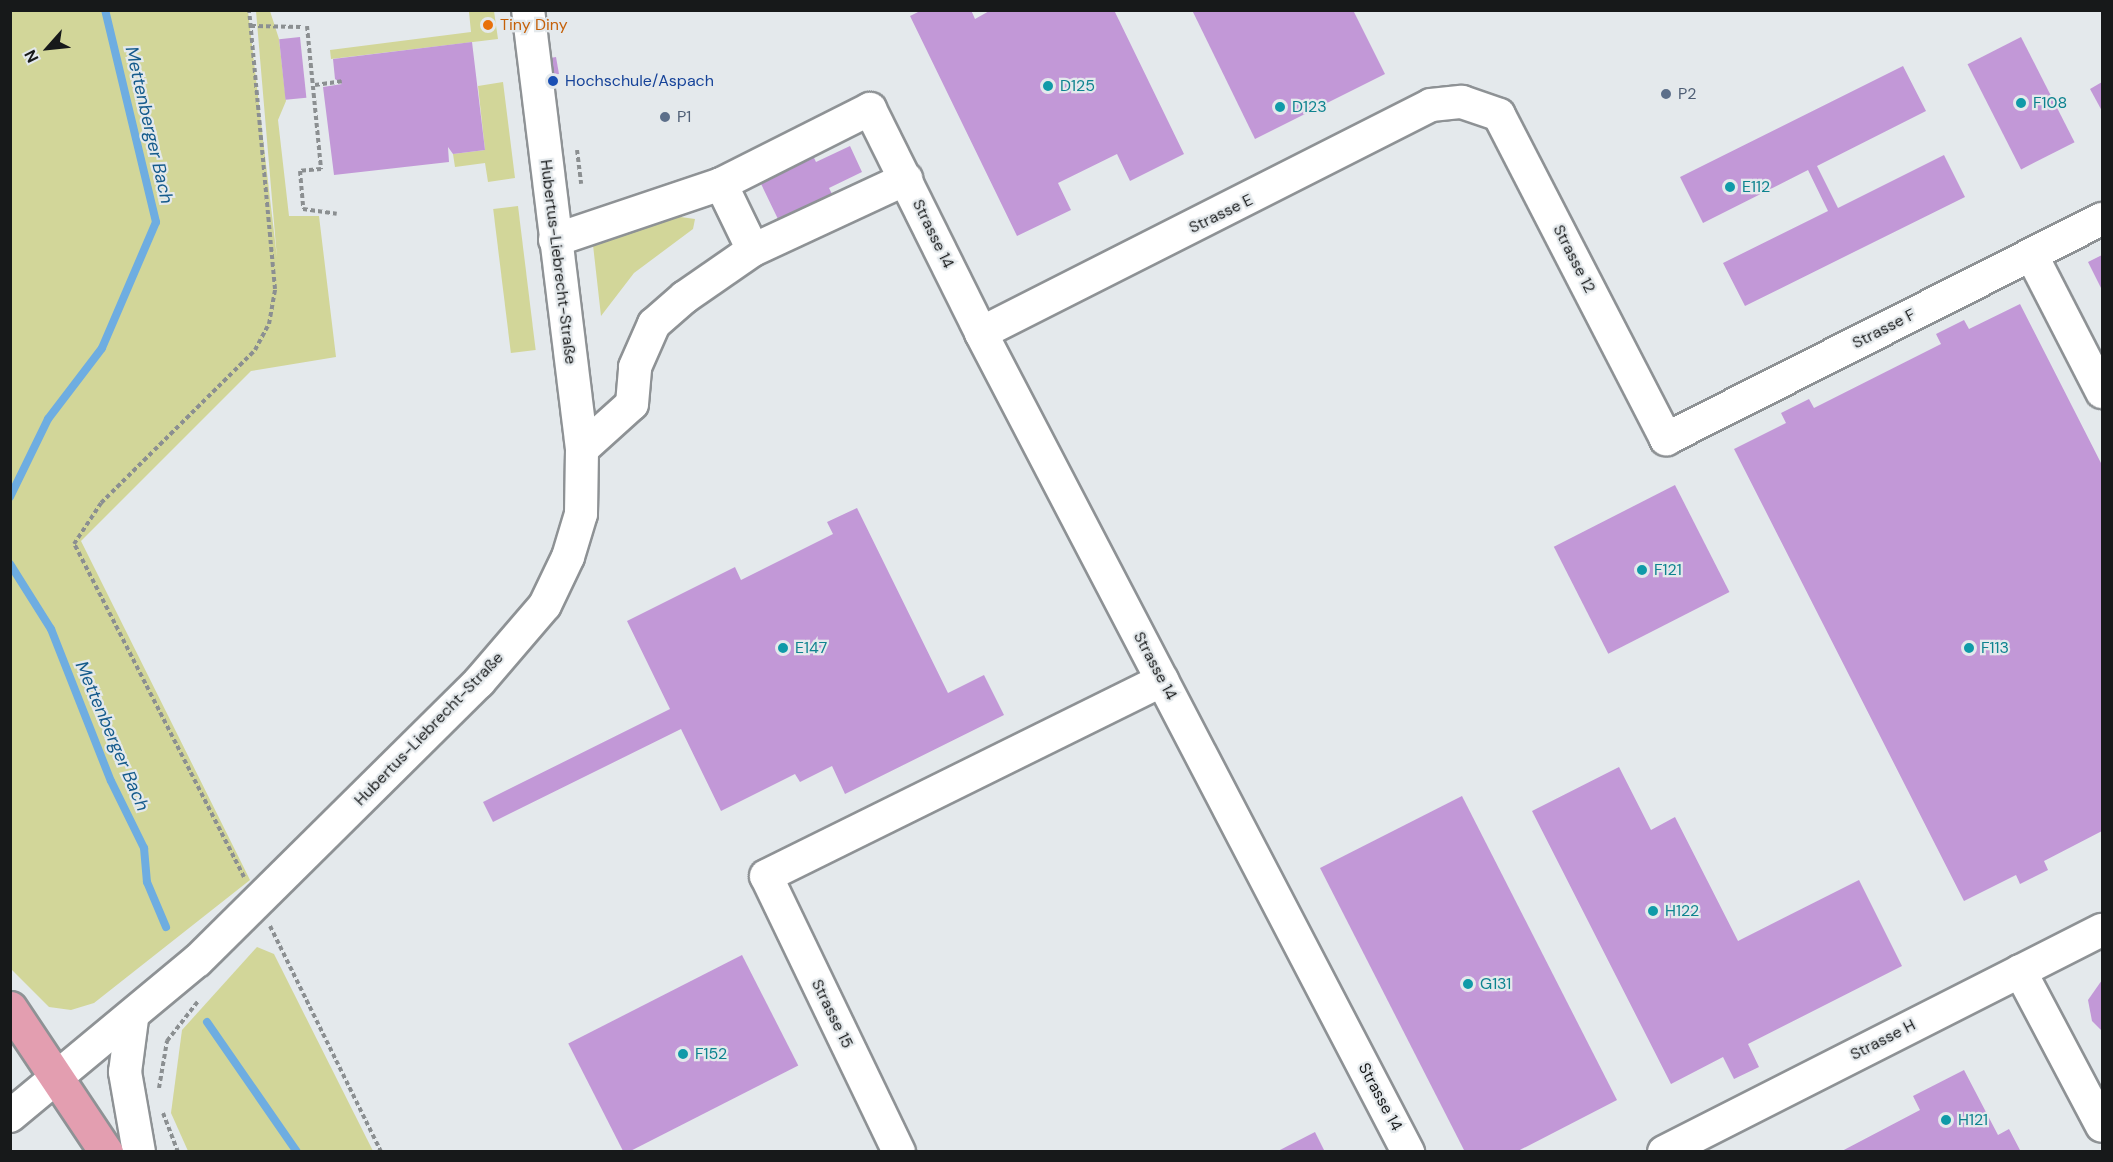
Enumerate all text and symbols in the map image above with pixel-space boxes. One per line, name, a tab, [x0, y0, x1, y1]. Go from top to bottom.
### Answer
place label: Tiny Diny	[500, 15, 568, 35]
north arrow	[18, 18, 78, 78]
marker: Tiny Diny	[481, 18, 495, 32]
water label: Mettenberger Bach	[120, 44, 178, 206]
text: N	[20, 46, 44, 66]
place label: Hochschule/Aspach	[565, 71, 714, 91]
marker: Hochschule/Aspach	[546, 74, 560, 88]
place label: D125	[1060, 76, 1095, 96]
marker: D125	[1041, 79, 1055, 93]
place label: P2	[1678, 84, 1696, 104]
marker: P2	[1659, 87, 1673, 101]
place label: F108	[2033, 93, 2067, 113]
marker: F108	[2014, 96, 2028, 110]
place label: D123	[1292, 97, 1327, 117]
marker: D123	[1273, 100, 1287, 114]
place label: P1	[677, 107, 691, 127]
marker: P1	[658, 110, 672, 124]
street label: Hubertus-Liebrecht-Straße	[536, 159, 580, 365]
place label: E112	[1742, 177, 1770, 197]
marker: E112	[1723, 180, 1737, 194]
street label: Strasse E	[1186, 190, 1256, 238]
street label: Strasse 14	[908, 196, 958, 272]
street label: Strasse 12	[1549, 222, 1599, 296]
street label: Strasse F	[1849, 305, 1919, 353]
place label: F121	[1654, 560, 1682, 580]
marker: F121	[1635, 563, 1649, 577]
street label: Strasse 14	[1129, 629, 1181, 703]
place label: E147	[795, 638, 827, 658]
place label: F113	[1981, 638, 2009, 658]
marker: E147	[776, 641, 790, 655]
marker: F113	[1962, 641, 1976, 655]
street label: Hubertus-Liebrecht-Straße	[350, 648, 508, 810]
water label: Mettenberger Bach	[71, 658, 153, 814]
place label: H122	[1665, 901, 1699, 921]
marker: H122	[1646, 904, 1660, 918]
place label: G131	[1480, 974, 1511, 994]
street label: Strasse 15	[807, 976, 857, 1052]
marker: G131	[1461, 977, 1475, 991]
street label: Strasse H	[1847, 1015, 1919, 1065]
place label: F152	[695, 1044, 727, 1064]
marker: F152	[676, 1047, 690, 1061]
street label: Strasse 14	[1354, 1060, 1406, 1134]
place label: H121	[1958, 1110, 1988, 1130]
marker: H121	[1939, 1113, 1953, 1127]

